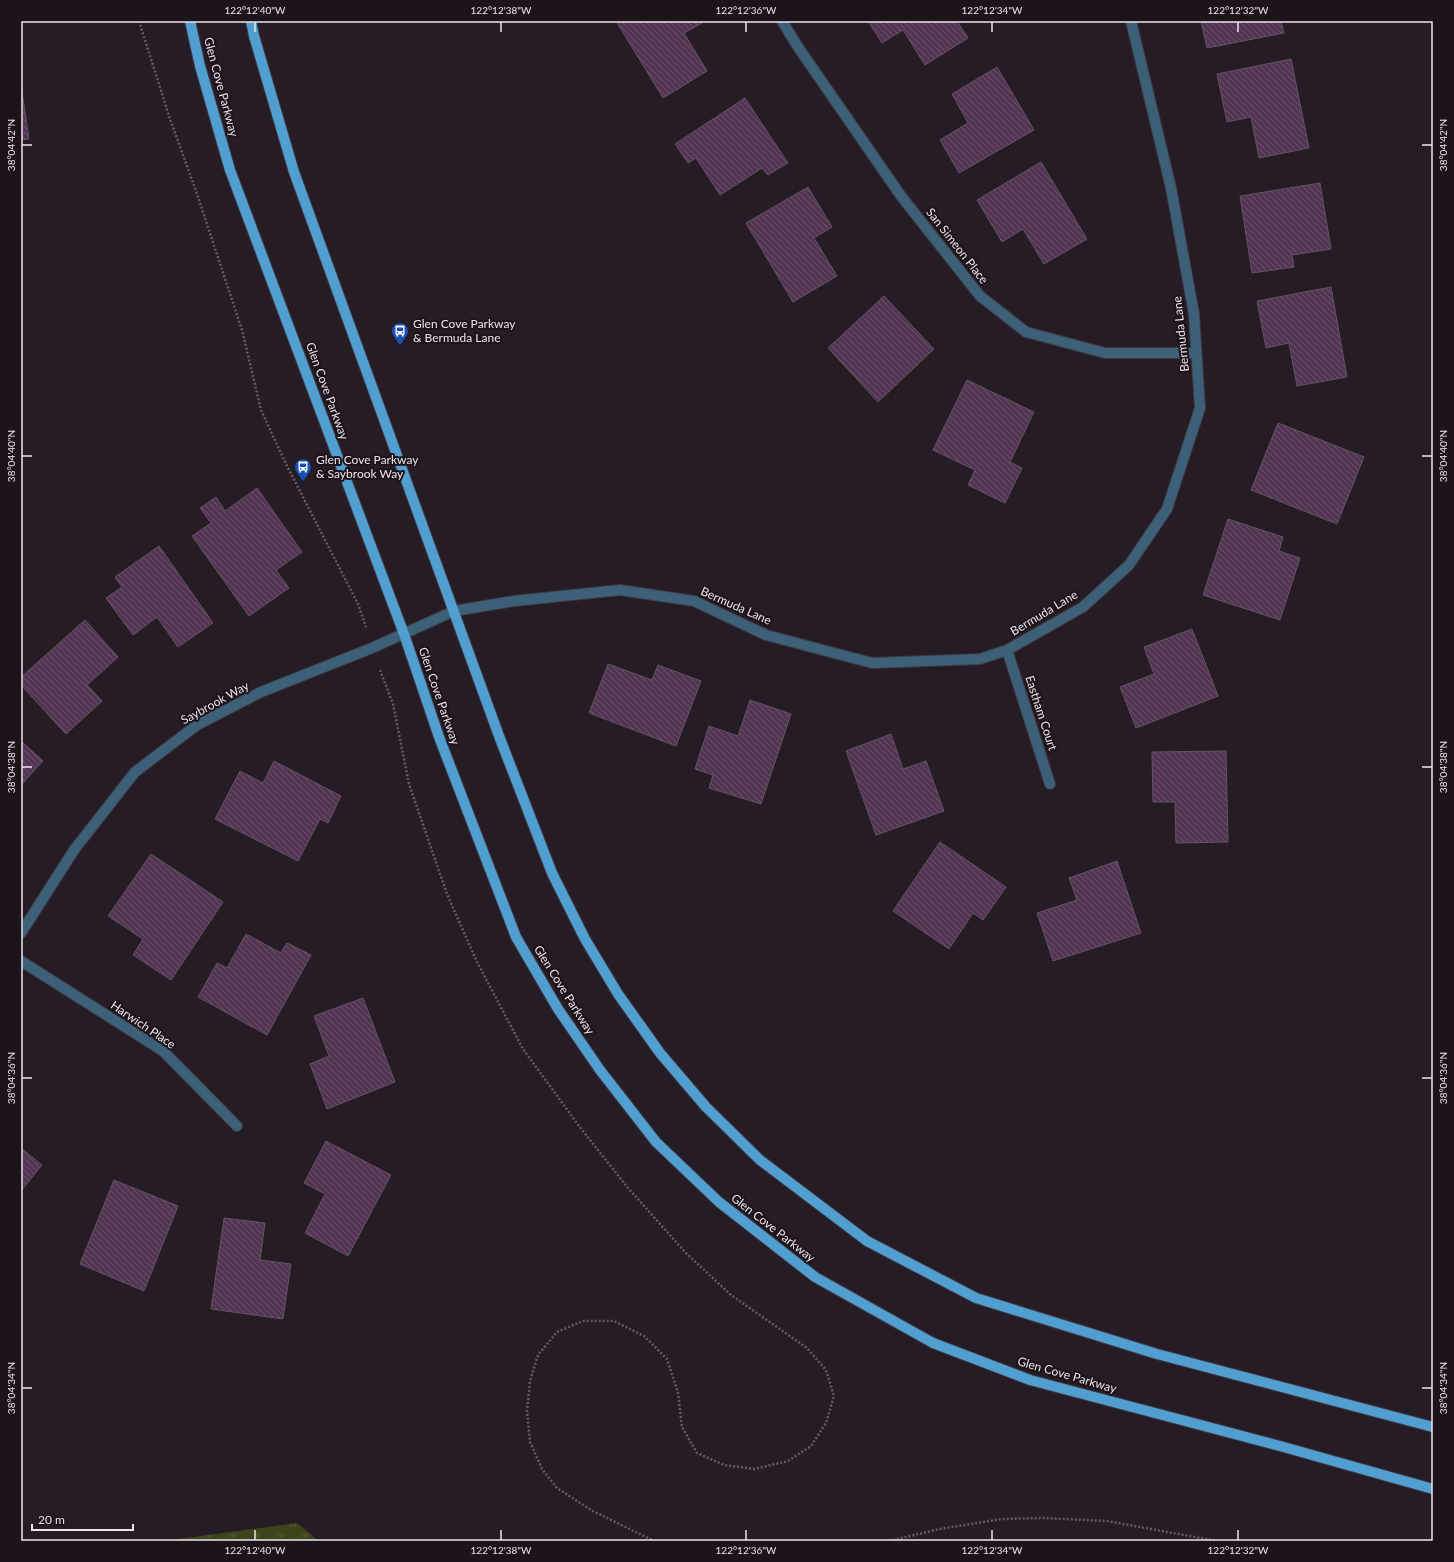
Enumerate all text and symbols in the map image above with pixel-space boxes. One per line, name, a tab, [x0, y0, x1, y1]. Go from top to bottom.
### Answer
text: 122°12'40"W	[225, 4, 286, 16]
text: 122°12'38"W	[471, 4, 532, 16]
text: 122°12'36"W	[716, 4, 777, 16]
text: 122°12'34"W	[962, 4, 1023, 16]
text: 122°12'32"W	[1208, 4, 1269, 16]
street label: Glen Cove Parkway	[201, 35, 242, 139]
text: 38°04'42"N	[5, 119, 17, 171]
text: 38°04'42"N	[1437, 119, 1449, 171]
street label: San Simeon Place	[923, 205, 992, 287]
street label: Bermuda Lane	[1169, 296, 1192, 373]
place label: Glen Cove Parkway & Bermuda Lane	[413, 316, 516, 345]
bus stop icon: Glen Cove Parkway & Bermuda Lane	[390, 321, 410, 346]
street label: Glen Cove Parkway	[303, 340, 352, 442]
text: 38°04'40"N	[5, 430, 17, 482]
text: 38°04'40"N	[1437, 430, 1449, 482]
place label: Glen Cove Parkway & Saybrook Way	[316, 452, 419, 481]
bus stop icon: Glen Cove Parkway & Saybrook Way	[293, 457, 313, 482]
street label: Bermuda Lane	[699, 583, 774, 628]
street label: Bermuda Lane	[1007, 587, 1080, 639]
street label: Glen Cove Parkway	[416, 645, 463, 747]
street label: Eastham Court	[1022, 673, 1061, 753]
street label: Saybrook Way	[178, 677, 252, 727]
text: 38°04'38"N	[5, 741, 17, 793]
text: 38°04'38"N	[1437, 741, 1449, 793]
street label: Glen Cove Parkway	[531, 942, 598, 1038]
street label: Harwich Place	[108, 997, 179, 1052]
text: 38°04'36"N	[5, 1052, 17, 1104]
text: 38°04'36"N	[1437, 1052, 1449, 1104]
street label: Glen Cove Parkway	[728, 1190, 819, 1266]
street label: Glen Cove Parkway	[1016, 1353, 1119, 1396]
text: 38°04'34"N	[5, 1362, 17, 1414]
text: 38°04'34"N	[1437, 1362, 1449, 1414]
scale bar	[32, 1506, 133, 1532]
text: 20 m	[38, 1512, 65, 1527]
text: 122°12'40"W	[225, 1544, 286, 1556]
text: 122°12'38"W	[471, 1544, 532, 1556]
text: 122°12'36"W	[716, 1544, 777, 1556]
text: 122°12'34"W	[962, 1544, 1023, 1556]
text: 122°12'32"W	[1208, 1544, 1269, 1556]

